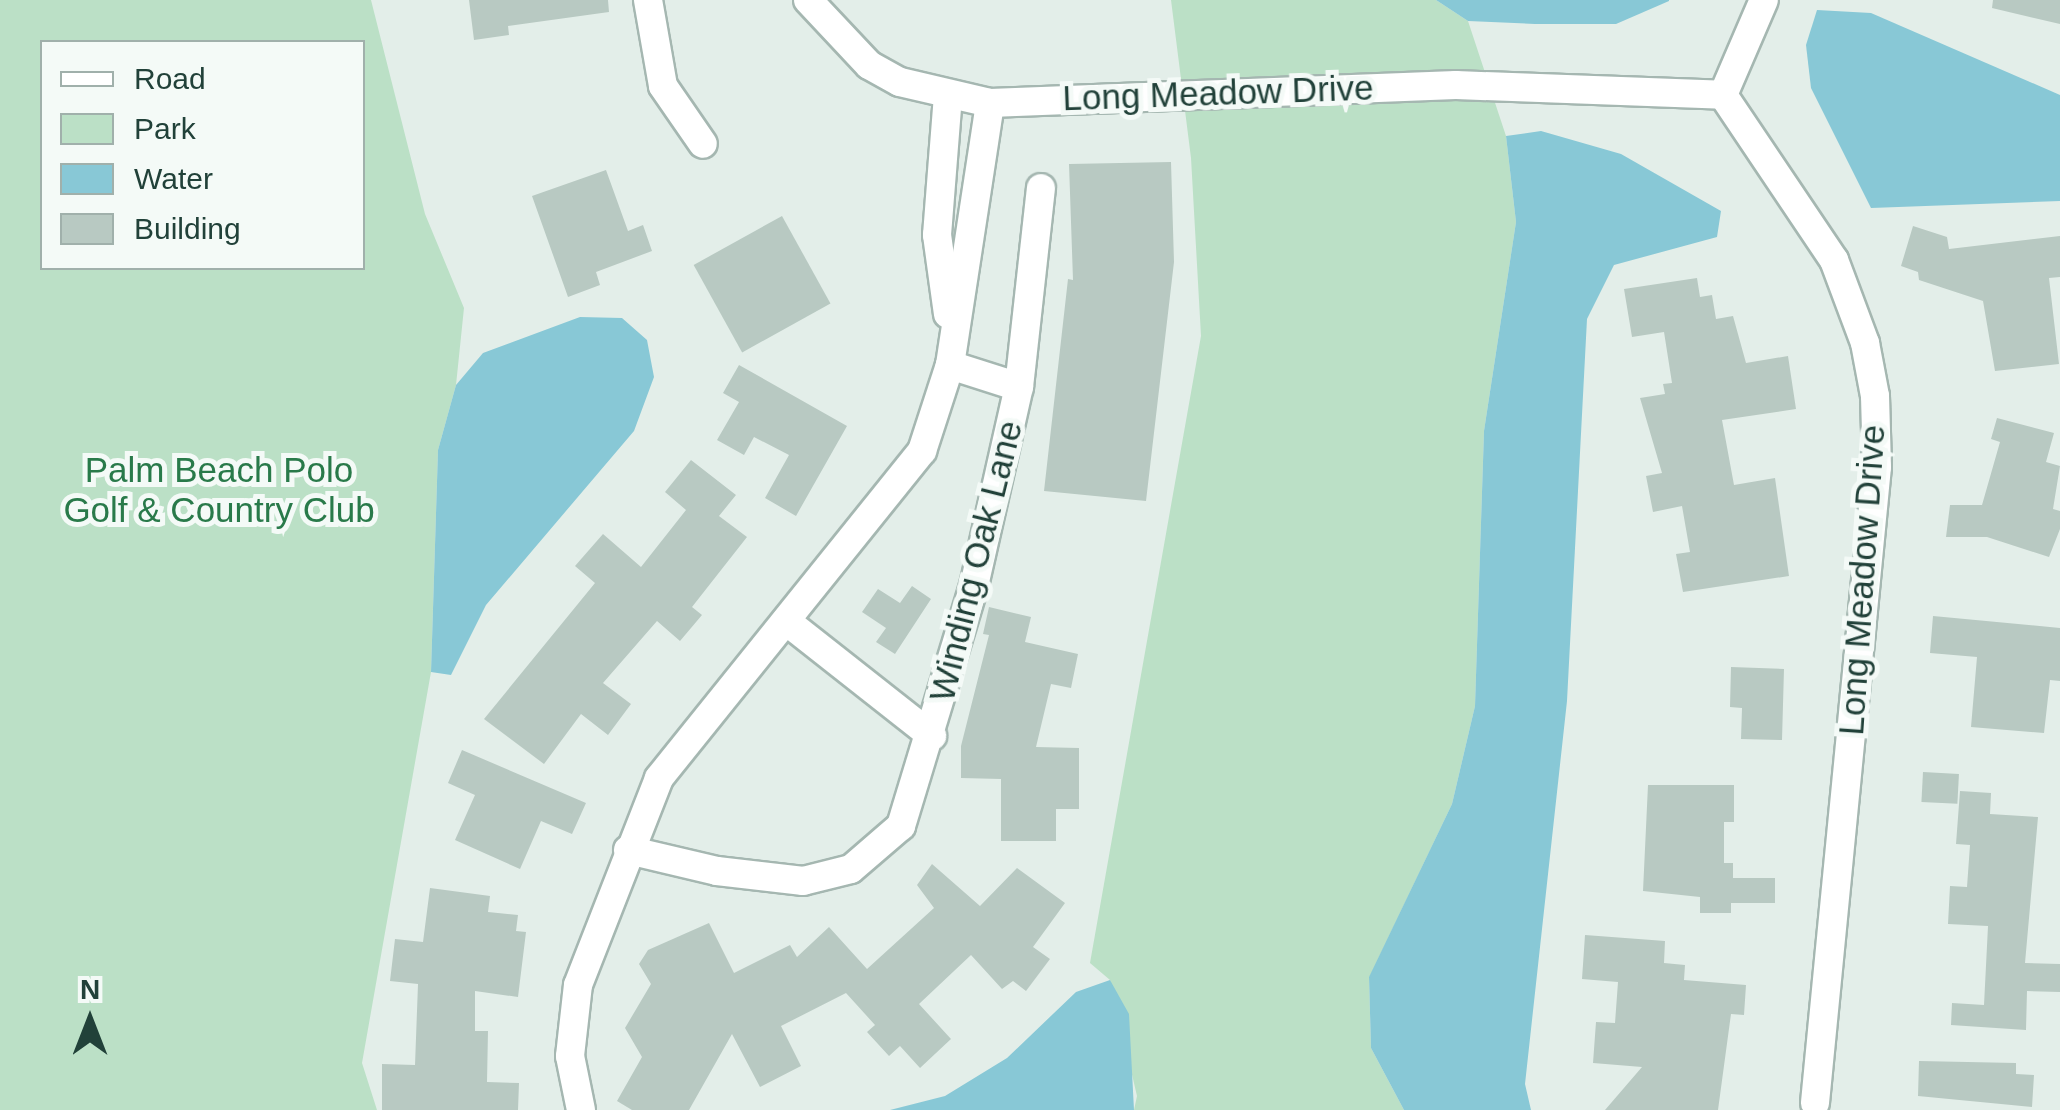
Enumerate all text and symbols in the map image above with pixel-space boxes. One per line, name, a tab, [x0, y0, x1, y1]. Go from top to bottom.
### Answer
legend	[40, 40, 365, 270]
text: Road	[134, 62, 206, 95]
street label: Long Meadow Drive	[1062, 67, 1374, 119]
text: Park	[134, 112, 196, 145]
text: Water	[134, 162, 213, 195]
text: Building	[134, 212, 241, 245]
street label: Winding Oak Lane	[921, 416, 1031, 706]
street label: Long Meadow Drive	[1830, 423, 1894, 737]
park label: Palm Beach Polo Golf & Country Club	[63, 449, 375, 531]
north arrow	[40, 970, 140, 1070]
text: N	[80, 974, 100, 1005]

